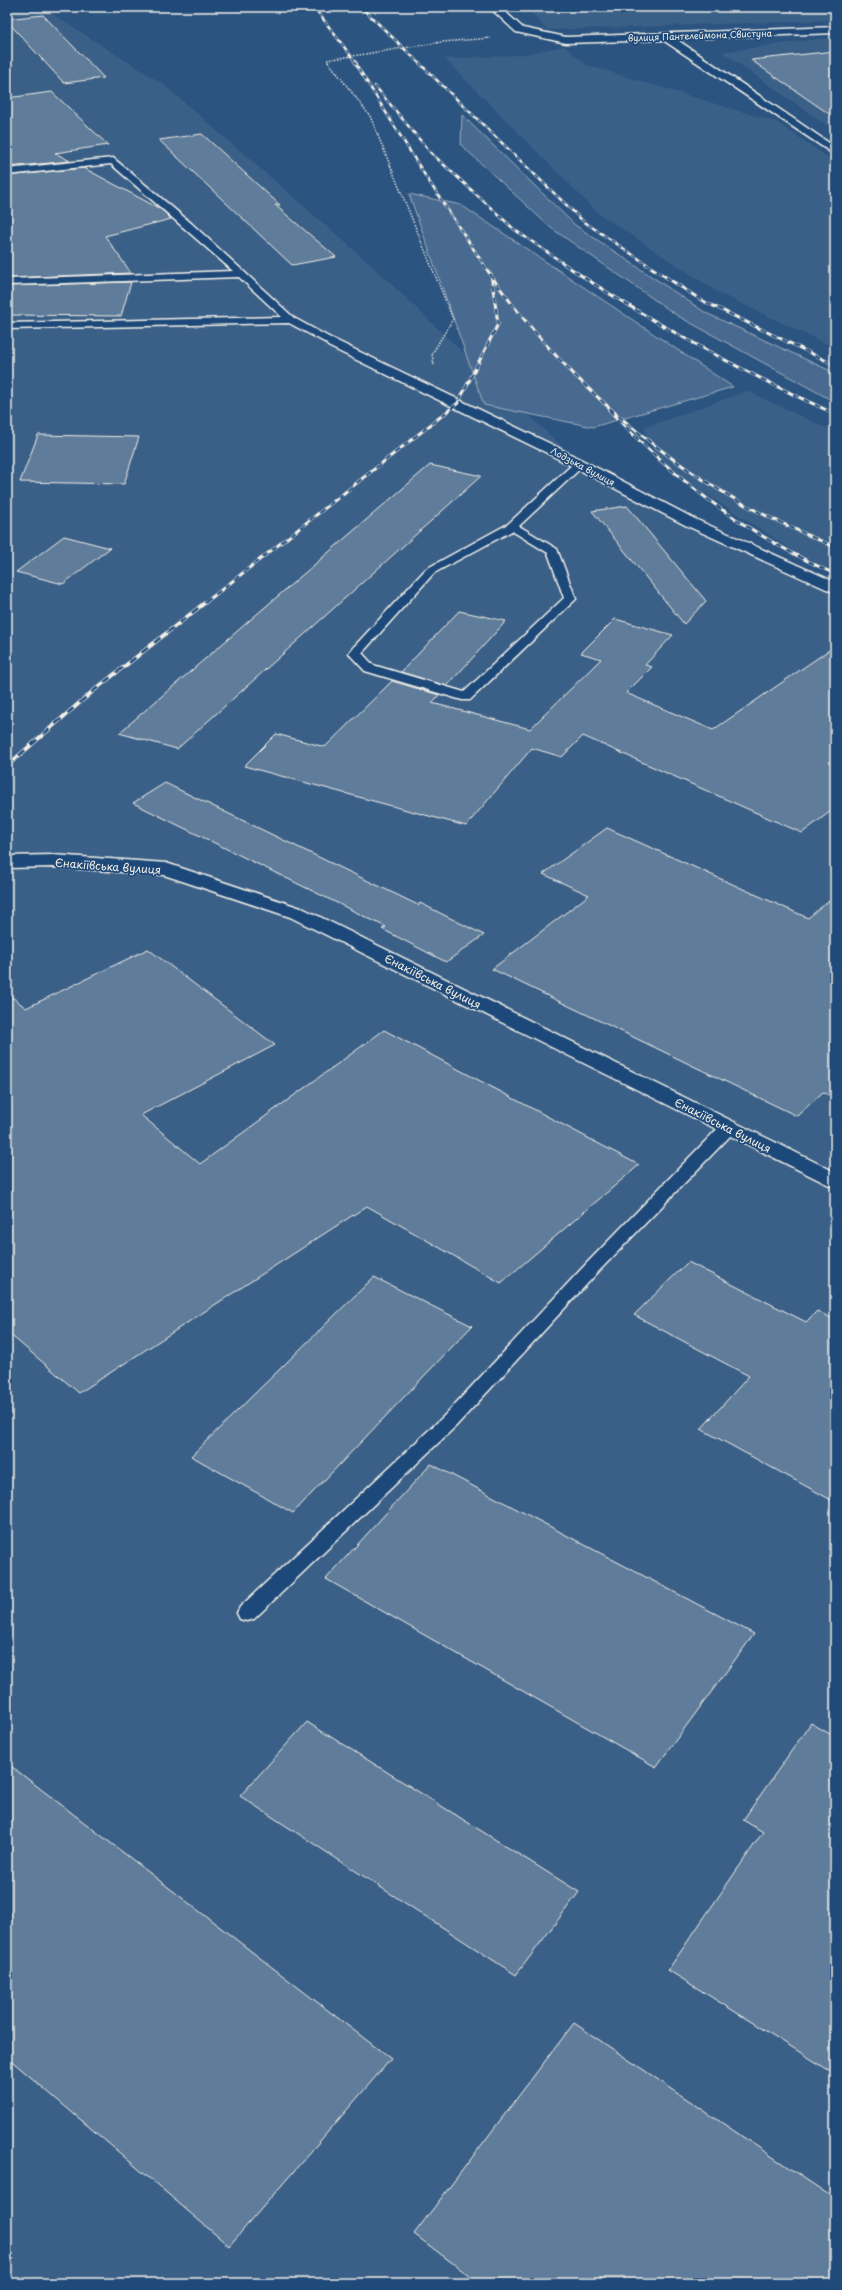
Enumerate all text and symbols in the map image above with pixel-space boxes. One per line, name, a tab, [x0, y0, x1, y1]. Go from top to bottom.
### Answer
street label: вулиця Пантелеймона Свистуна	[627, 25, 773, 45]
street label: Лодзька вулиця	[548, 443, 618, 489]
street label: Єнакіївська вулиця	[54, 854, 162, 878]
street label: Єнакіївська вулиця	[382, 949, 484, 1013]
street label: Єнакіївська вулиця	[672, 1093, 774, 1157]

